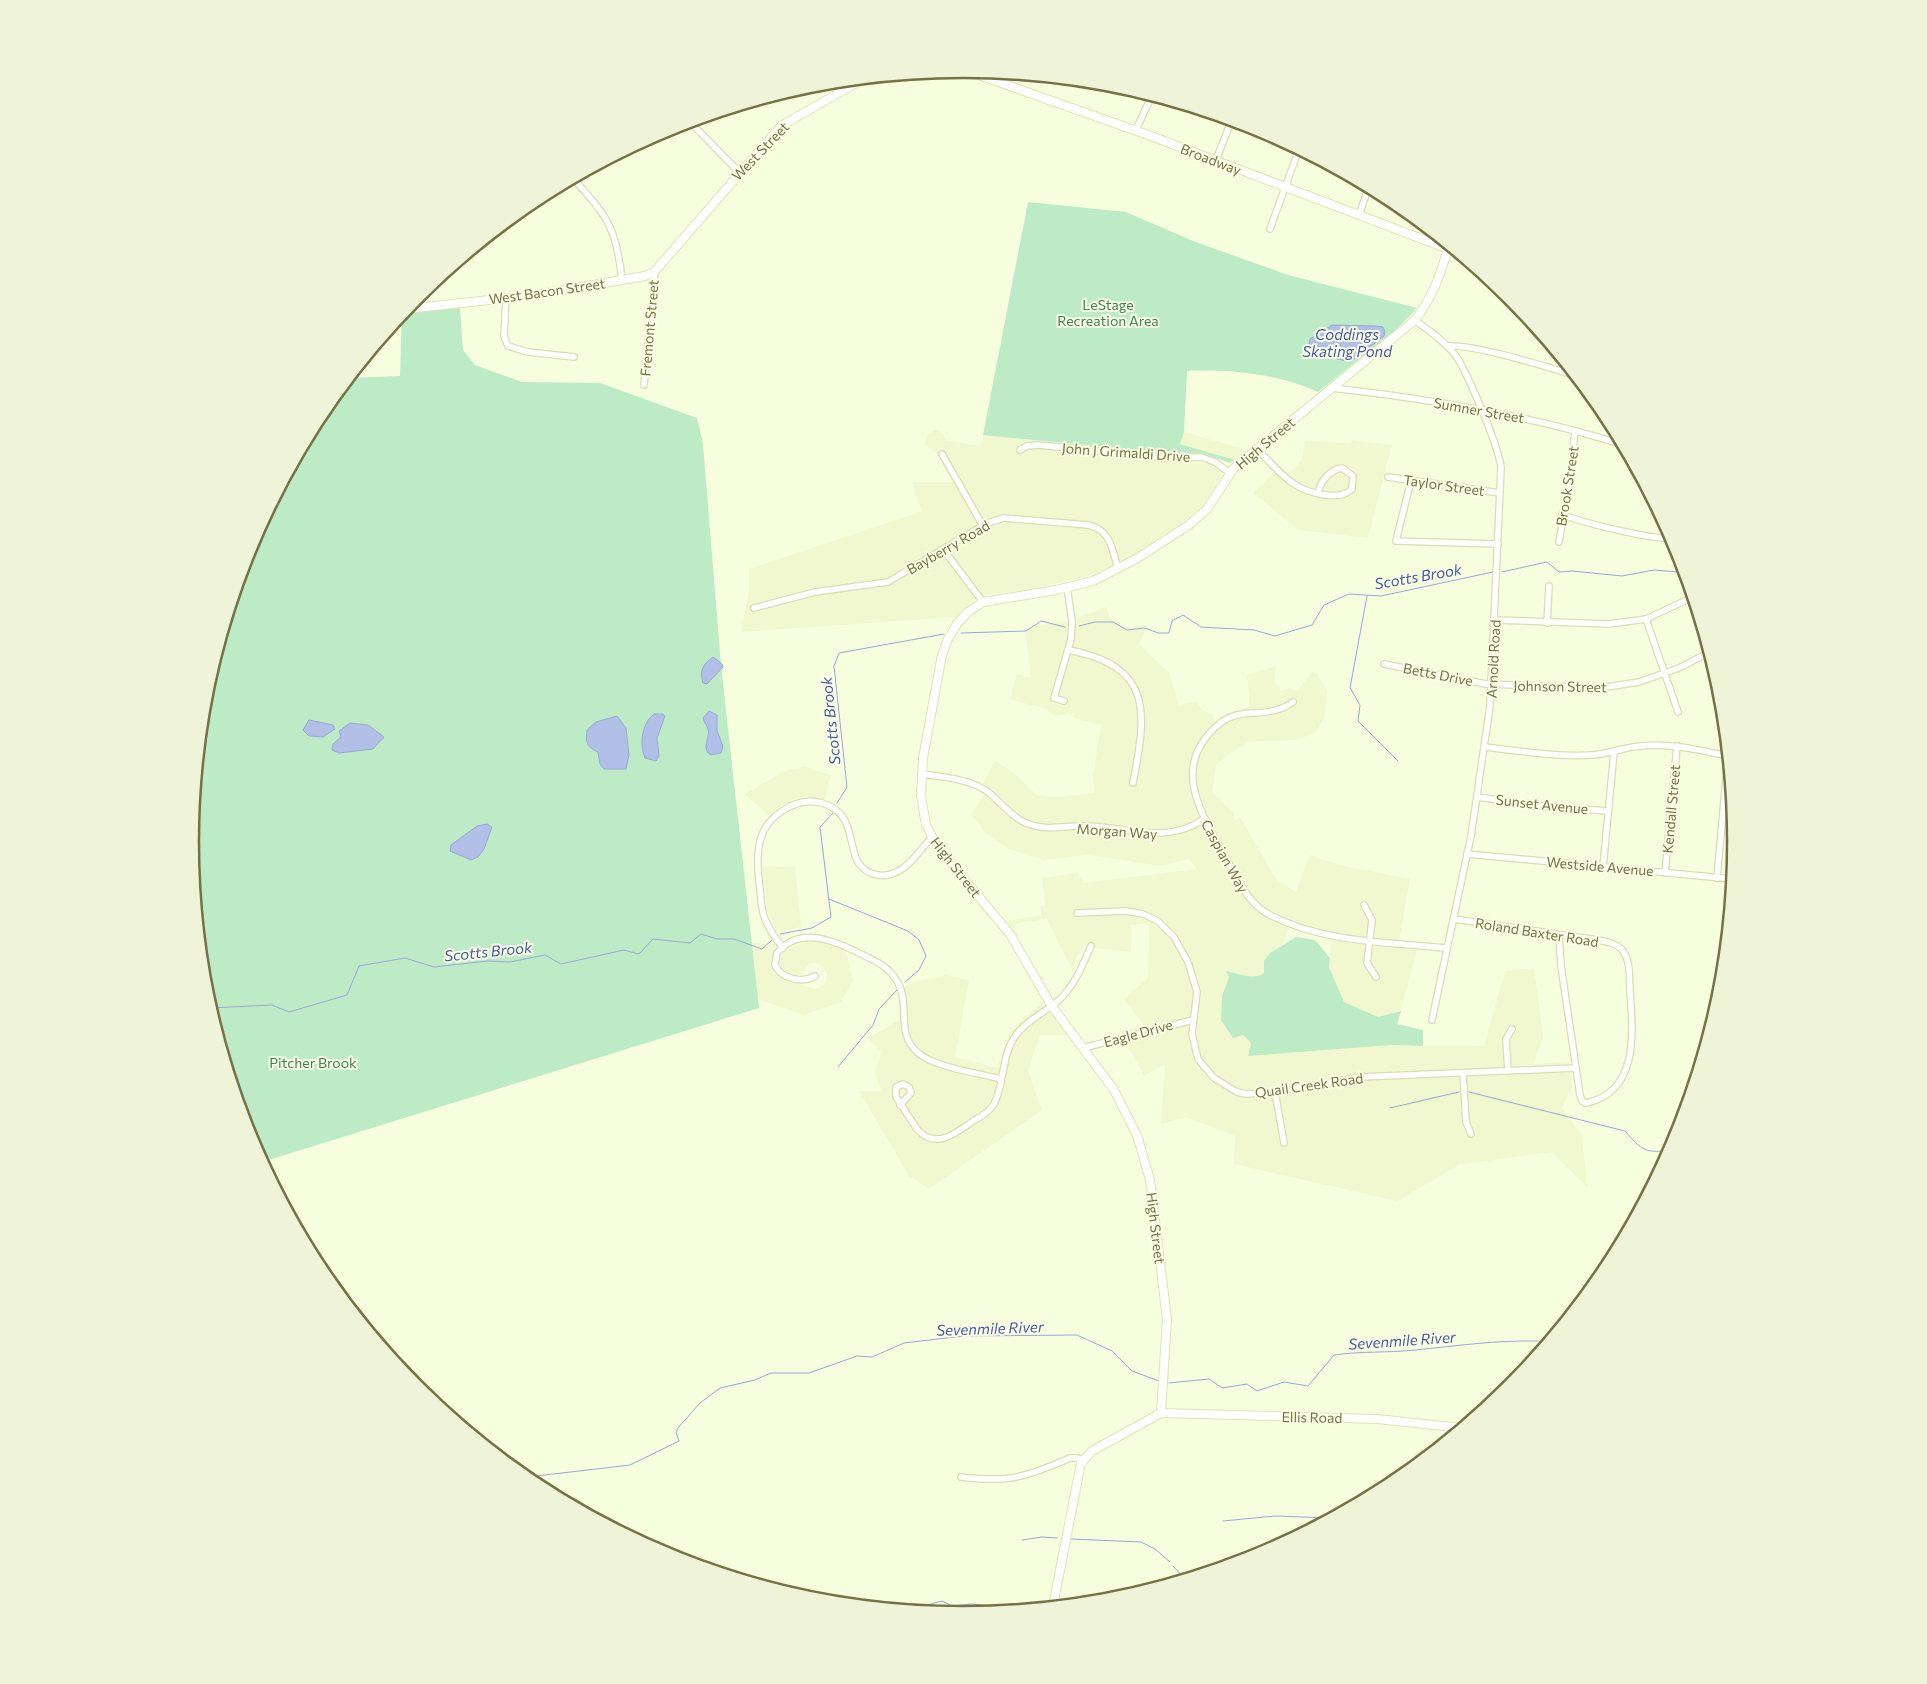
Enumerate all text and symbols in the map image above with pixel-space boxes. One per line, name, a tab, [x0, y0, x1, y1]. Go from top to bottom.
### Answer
street label: West Street	[728, 118, 792, 184]
street label: Broadway	[1178, 140, 1244, 178]
street label: West Bacon Street	[488, 274, 607, 308]
street label: Fremont Street	[636, 279, 662, 377]
park label: LeStage Recreation Area	[1057, 296, 1159, 329]
water label: Coddings Skating Pond	[1302, 325, 1393, 360]
street label: Sumner Street	[1432, 394, 1526, 426]
street label: High Street	[1232, 413, 1298, 473]
street label: John J Grimaldi Drive	[1061, 439, 1191, 465]
street label: Brook Street	[1552, 444, 1582, 527]
street label: Taylor Street	[1402, 471, 1486, 499]
street label: Bayberry Road	[904, 516, 992, 578]
water label: Scotts Brook	[1373, 559, 1464, 593]
street label: Arnold Road	[1482, 619, 1504, 699]
street label: Betts Drive	[1402, 659, 1474, 689]
water label: Scotts Brook	[816, 675, 844, 766]
street label: Johnson Street	[1513, 677, 1607, 695]
street label: Kendall Street	[1659, 764, 1683, 854]
street label: Sunset Avenue	[1495, 791, 1589, 817]
street label: Caspian Way	[1198, 816, 1252, 896]
street label: Morgan Way	[1076, 820, 1158, 842]
street label: High Street	[927, 833, 985, 901]
street label: Westside Avenue	[1546, 853, 1654, 879]
street label: Roland Baxter Road	[1474, 914, 1600, 950]
water label: Scotts Brook	[443, 937, 534, 965]
street label: Eagle Drive	[1102, 1016, 1174, 1050]
park label: Pitcher Brook	[269, 1054, 357, 1071]
street label: Quail Creek Road	[1254, 1069, 1364, 1101]
street label: High Street	[1143, 1191, 1169, 1265]
water label: Sevenmile River	[936, 1317, 1045, 1339]
water label: Sevenmile River	[1348, 1327, 1457, 1353]
street label: Ellis Road	[1281, 1408, 1343, 1426]

